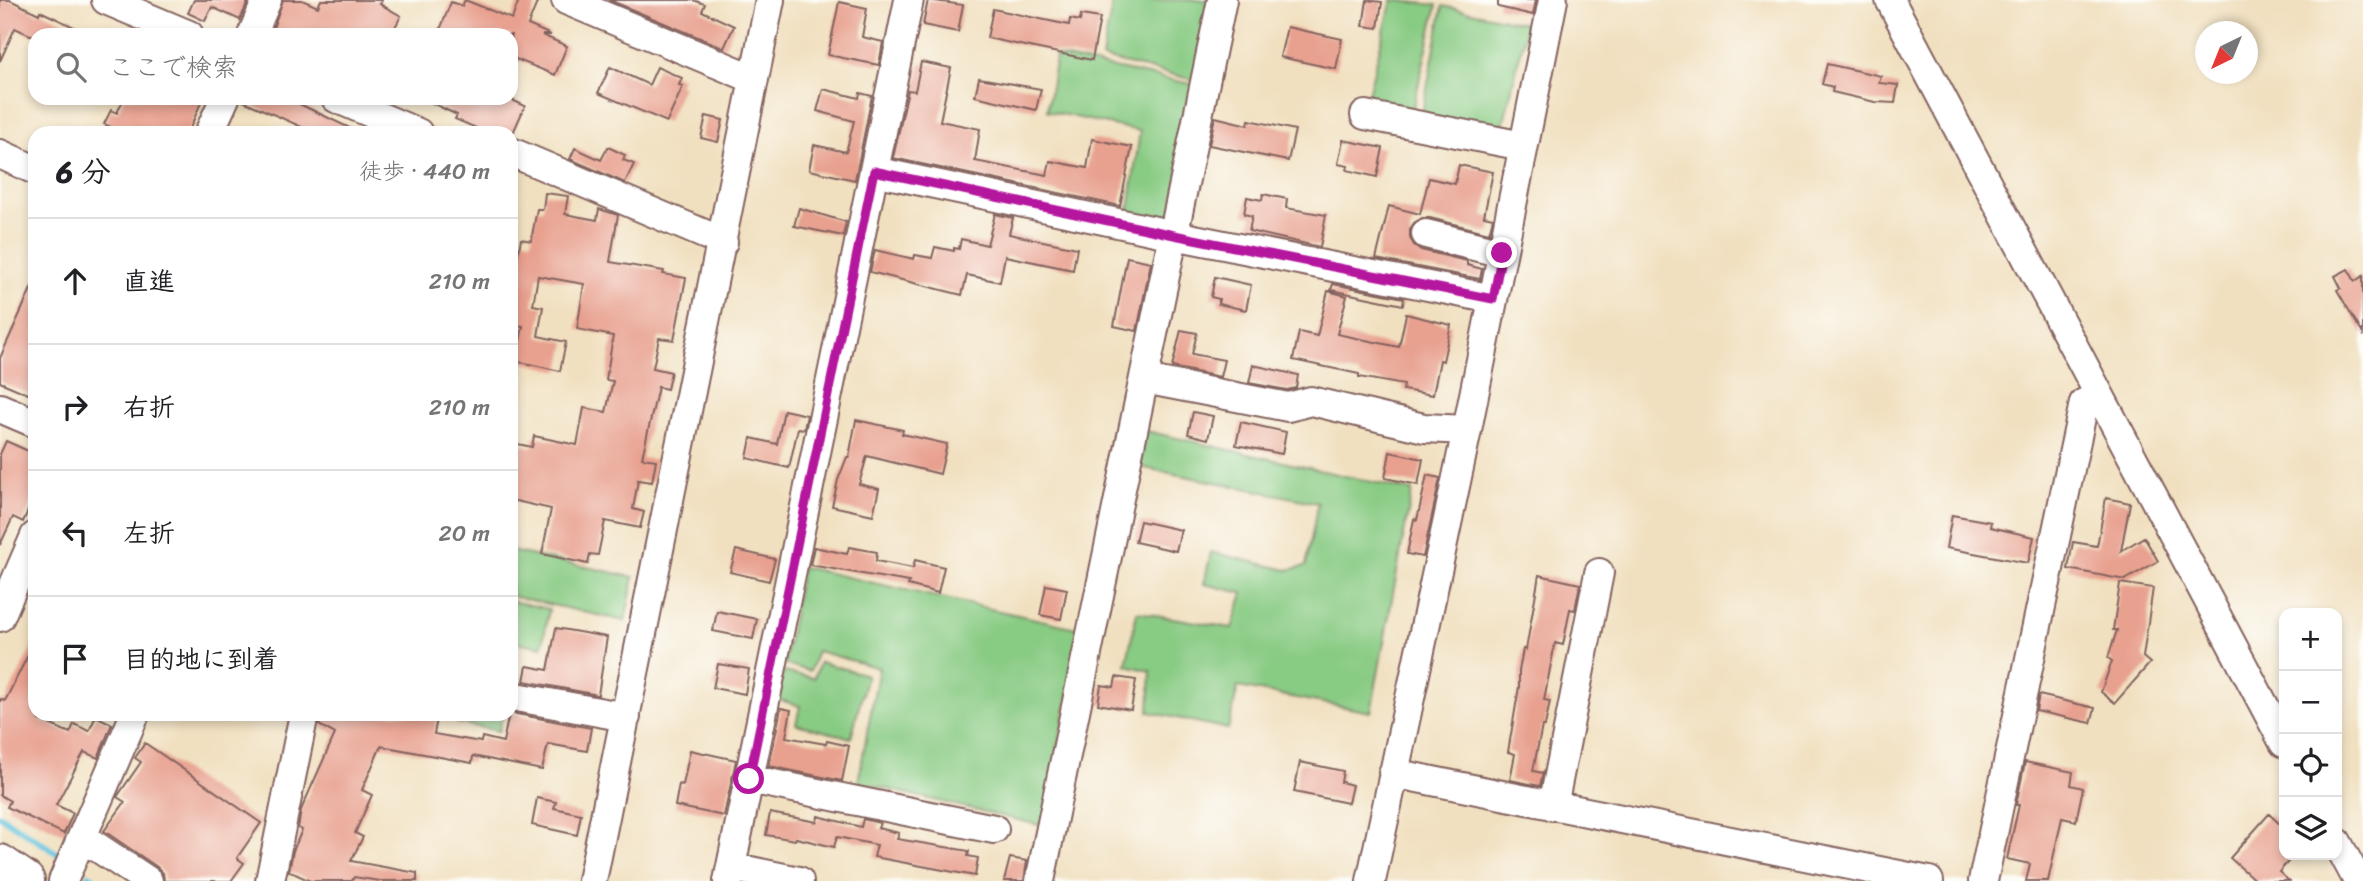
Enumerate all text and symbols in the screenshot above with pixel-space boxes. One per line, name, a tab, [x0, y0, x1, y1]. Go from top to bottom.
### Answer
north arrow	[2195, 21, 2258, 84]
search box	[28, 28, 518, 105]
text: ここで検索	[108, 44, 238, 90]
icon: search	[52, 48, 90, 86]
text: 6 分	[56, 145, 111, 199]
text: 徒歩 · 440 m	[359, 151, 490, 192]
route end	[1486, 237, 1517, 268]
text: 直進	[123, 258, 175, 304]
text: 210 m	[429, 261, 490, 302]
icon: ahead	[56, 262, 94, 300]
text: 右折	[123, 384, 175, 430]
text: 210 m	[429, 387, 490, 428]
icon: right	[56, 388, 94, 426]
text: 左折	[123, 510, 175, 556]
text: 20 m	[439, 513, 490, 554]
icon: left	[56, 514, 94, 552]
map controls	[2279, 608, 2342, 860]
button: +	[2279, 608, 2342, 671]
text: 目的地に到着	[123, 636, 279, 682]
icon: arrive	[56, 640, 94, 678]
button: −	[2279, 671, 2342, 734]
button: locate	[2279, 734, 2342, 797]
route start	[733, 763, 764, 794]
button: layers	[2279, 797, 2342, 860]

